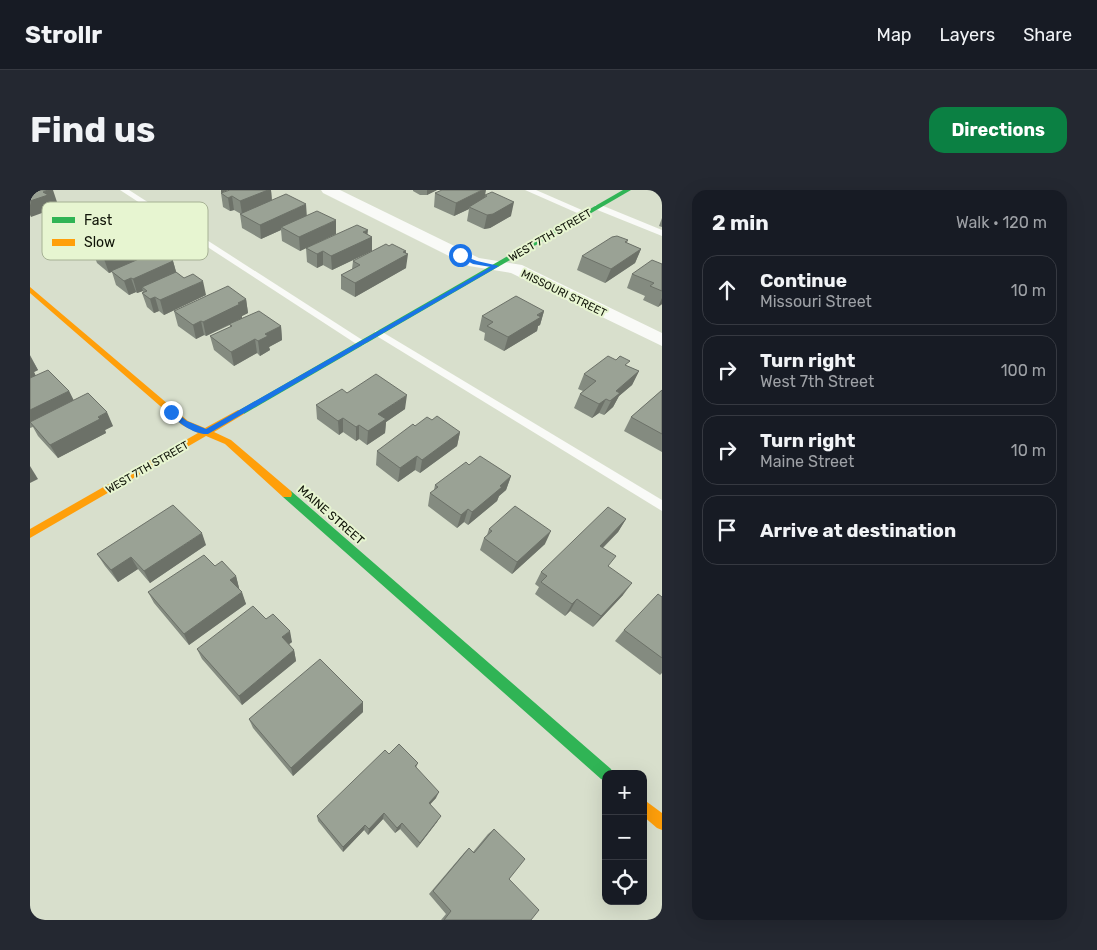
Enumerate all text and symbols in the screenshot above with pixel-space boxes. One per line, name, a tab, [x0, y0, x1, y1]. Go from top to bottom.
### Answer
text: Strollr	[25, 21, 102, 49]
text: Map	[877, 24, 912, 46]
text: Layers	[940, 24, 995, 46]
text: Share	[1023, 24, 1072, 46]
button: Directions	[929, 107, 1067, 153]
text: Find us	[30, 109, 155, 151]
legend	[42, 202, 208, 260]
street label: WEST 7TH STREET	[506, 206, 595, 264]
text: 2 min	[712, 210, 769, 235]
text: Fast	[84, 212, 113, 229]
text: Walk · 120 m	[956, 213, 1047, 232]
text: Slow	[84, 234, 115, 251]
route start	[449, 244, 472, 267]
street label: MISSOURI STREET	[519, 267, 609, 320]
text: Continue	[760, 269, 847, 292]
icon: ahead	[713, 276, 741, 304]
text: 10 m	[1011, 281, 1046, 300]
text: Missouri Street	[760, 292, 872, 311]
text: Turn right	[760, 349, 855, 372]
icon: right	[713, 356, 741, 384]
text: 100 m	[1001, 361, 1046, 380]
text: West 7th Street	[760, 372, 874, 391]
route end	[160, 401, 183, 424]
text: Turn right	[760, 429, 855, 452]
icon: right	[713, 436, 741, 464]
street label: WEST 7TH STREET	[103, 438, 192, 496]
text: 10 m	[1011, 441, 1046, 460]
text: Maine Street	[760, 452, 854, 471]
street label: MAINE STREET	[295, 482, 367, 548]
icon: arrive	[713, 516, 741, 544]
text: Arrive at destination	[760, 519, 956, 542]
map controls	[602, 770, 647, 905]
button: +	[602, 770, 647, 815]
button: −	[602, 815, 647, 860]
button: locate	[602, 860, 647, 905]

